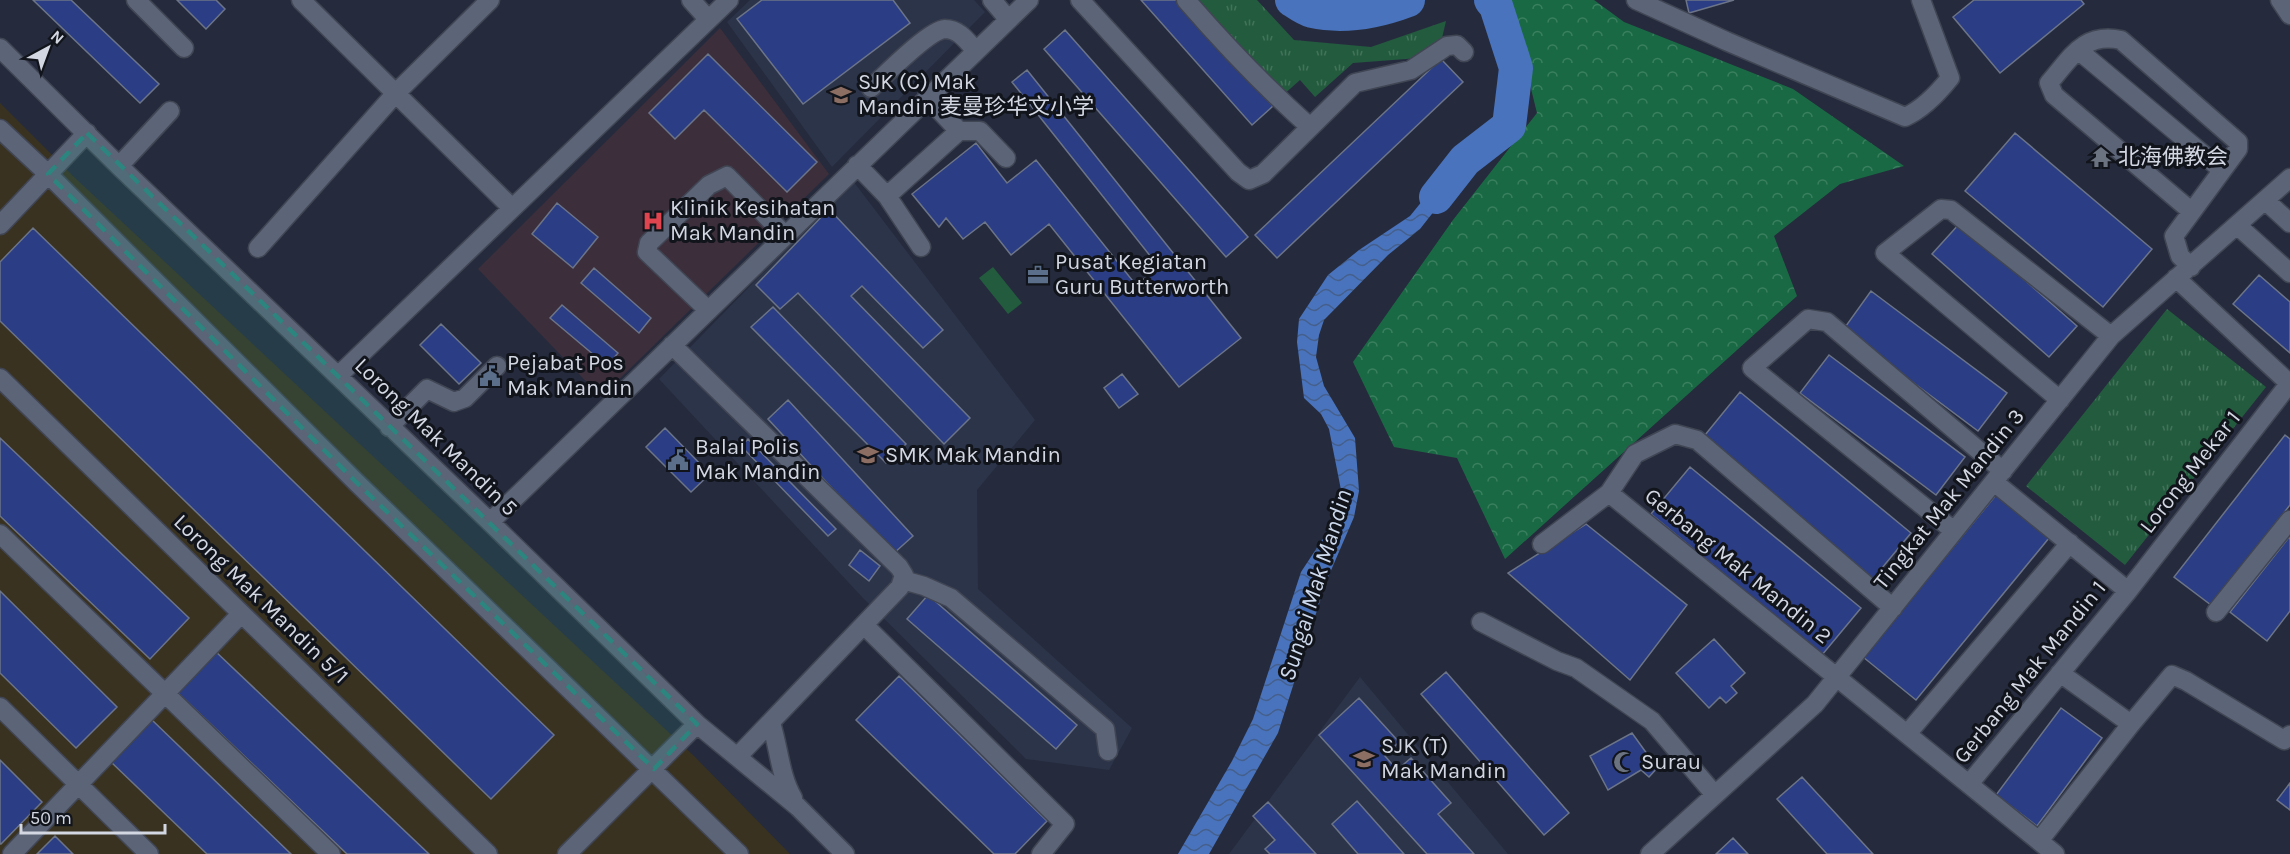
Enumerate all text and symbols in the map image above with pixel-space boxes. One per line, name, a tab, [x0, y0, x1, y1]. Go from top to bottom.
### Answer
north arrow	[18, 18, 78, 78]
text: N	[47, 26, 68, 48]
place label: SJK (C) Mak Mandin 麦曼珍华文小学	[858, 69, 1094, 120]
school or university icon: SJK (C) Mak Mandin 麦曼珍华文小学	[829, 83, 853, 107]
place label: 北海佛教会	[2118, 144, 2228, 170]
temple icon: 北海佛教会	[2089, 145, 2113, 169]
place label: Klinik Kesihatan Mak Mandin	[670, 195, 835, 246]
hospital icon: Klinik Kesihatan Mak Mandin	[641, 209, 665, 233]
place label: Pusat Kegiatan Guru Butterworth	[1055, 249, 1229, 300]
office icon: Pusat Kegiatan Guru Butterworth	[1026, 263, 1050, 287]
place label: Pejabat Pos Mak Mandin	[507, 350, 632, 401]
street label: Lorong Mak Mandin 5	[349, 353, 523, 521]
public building icon: Pejabat Pos Mak Mandin	[478, 364, 502, 388]
street label: Tingkat Mak Mandin 3	[1868, 403, 2030, 595]
street label: Lorong Mekar 1	[2134, 406, 2246, 538]
place label: Balai Polis Mak Mandin	[695, 434, 820, 485]
place label: SMK Mak Mandin	[885, 442, 1061, 468]
school or university icon: SMK Mak Mandin	[856, 443, 880, 467]
public building icon: Balai Polis Mak Mandin	[666, 448, 690, 472]
street label: Gerbang Mak Mandin 2	[1639, 483, 1837, 649]
water label: Sungai Mak Mandin	[1273, 486, 1357, 684]
street label: Lorong Mak Mandin 5/1	[168, 509, 354, 689]
street label: Gerbang Mak Mandin 1	[1948, 576, 2112, 768]
place label: SJK (T) Mak Mandin	[1381, 733, 1506, 784]
school or university icon: SJK (T) Mak Mandin	[1352, 747, 1376, 771]
place label: Surau	[1641, 749, 1701, 775]
mosque icon: Surau	[1612, 750, 1636, 774]
scale bar	[21, 797, 165, 835]
text: 50 m	[30, 807, 72, 829]

